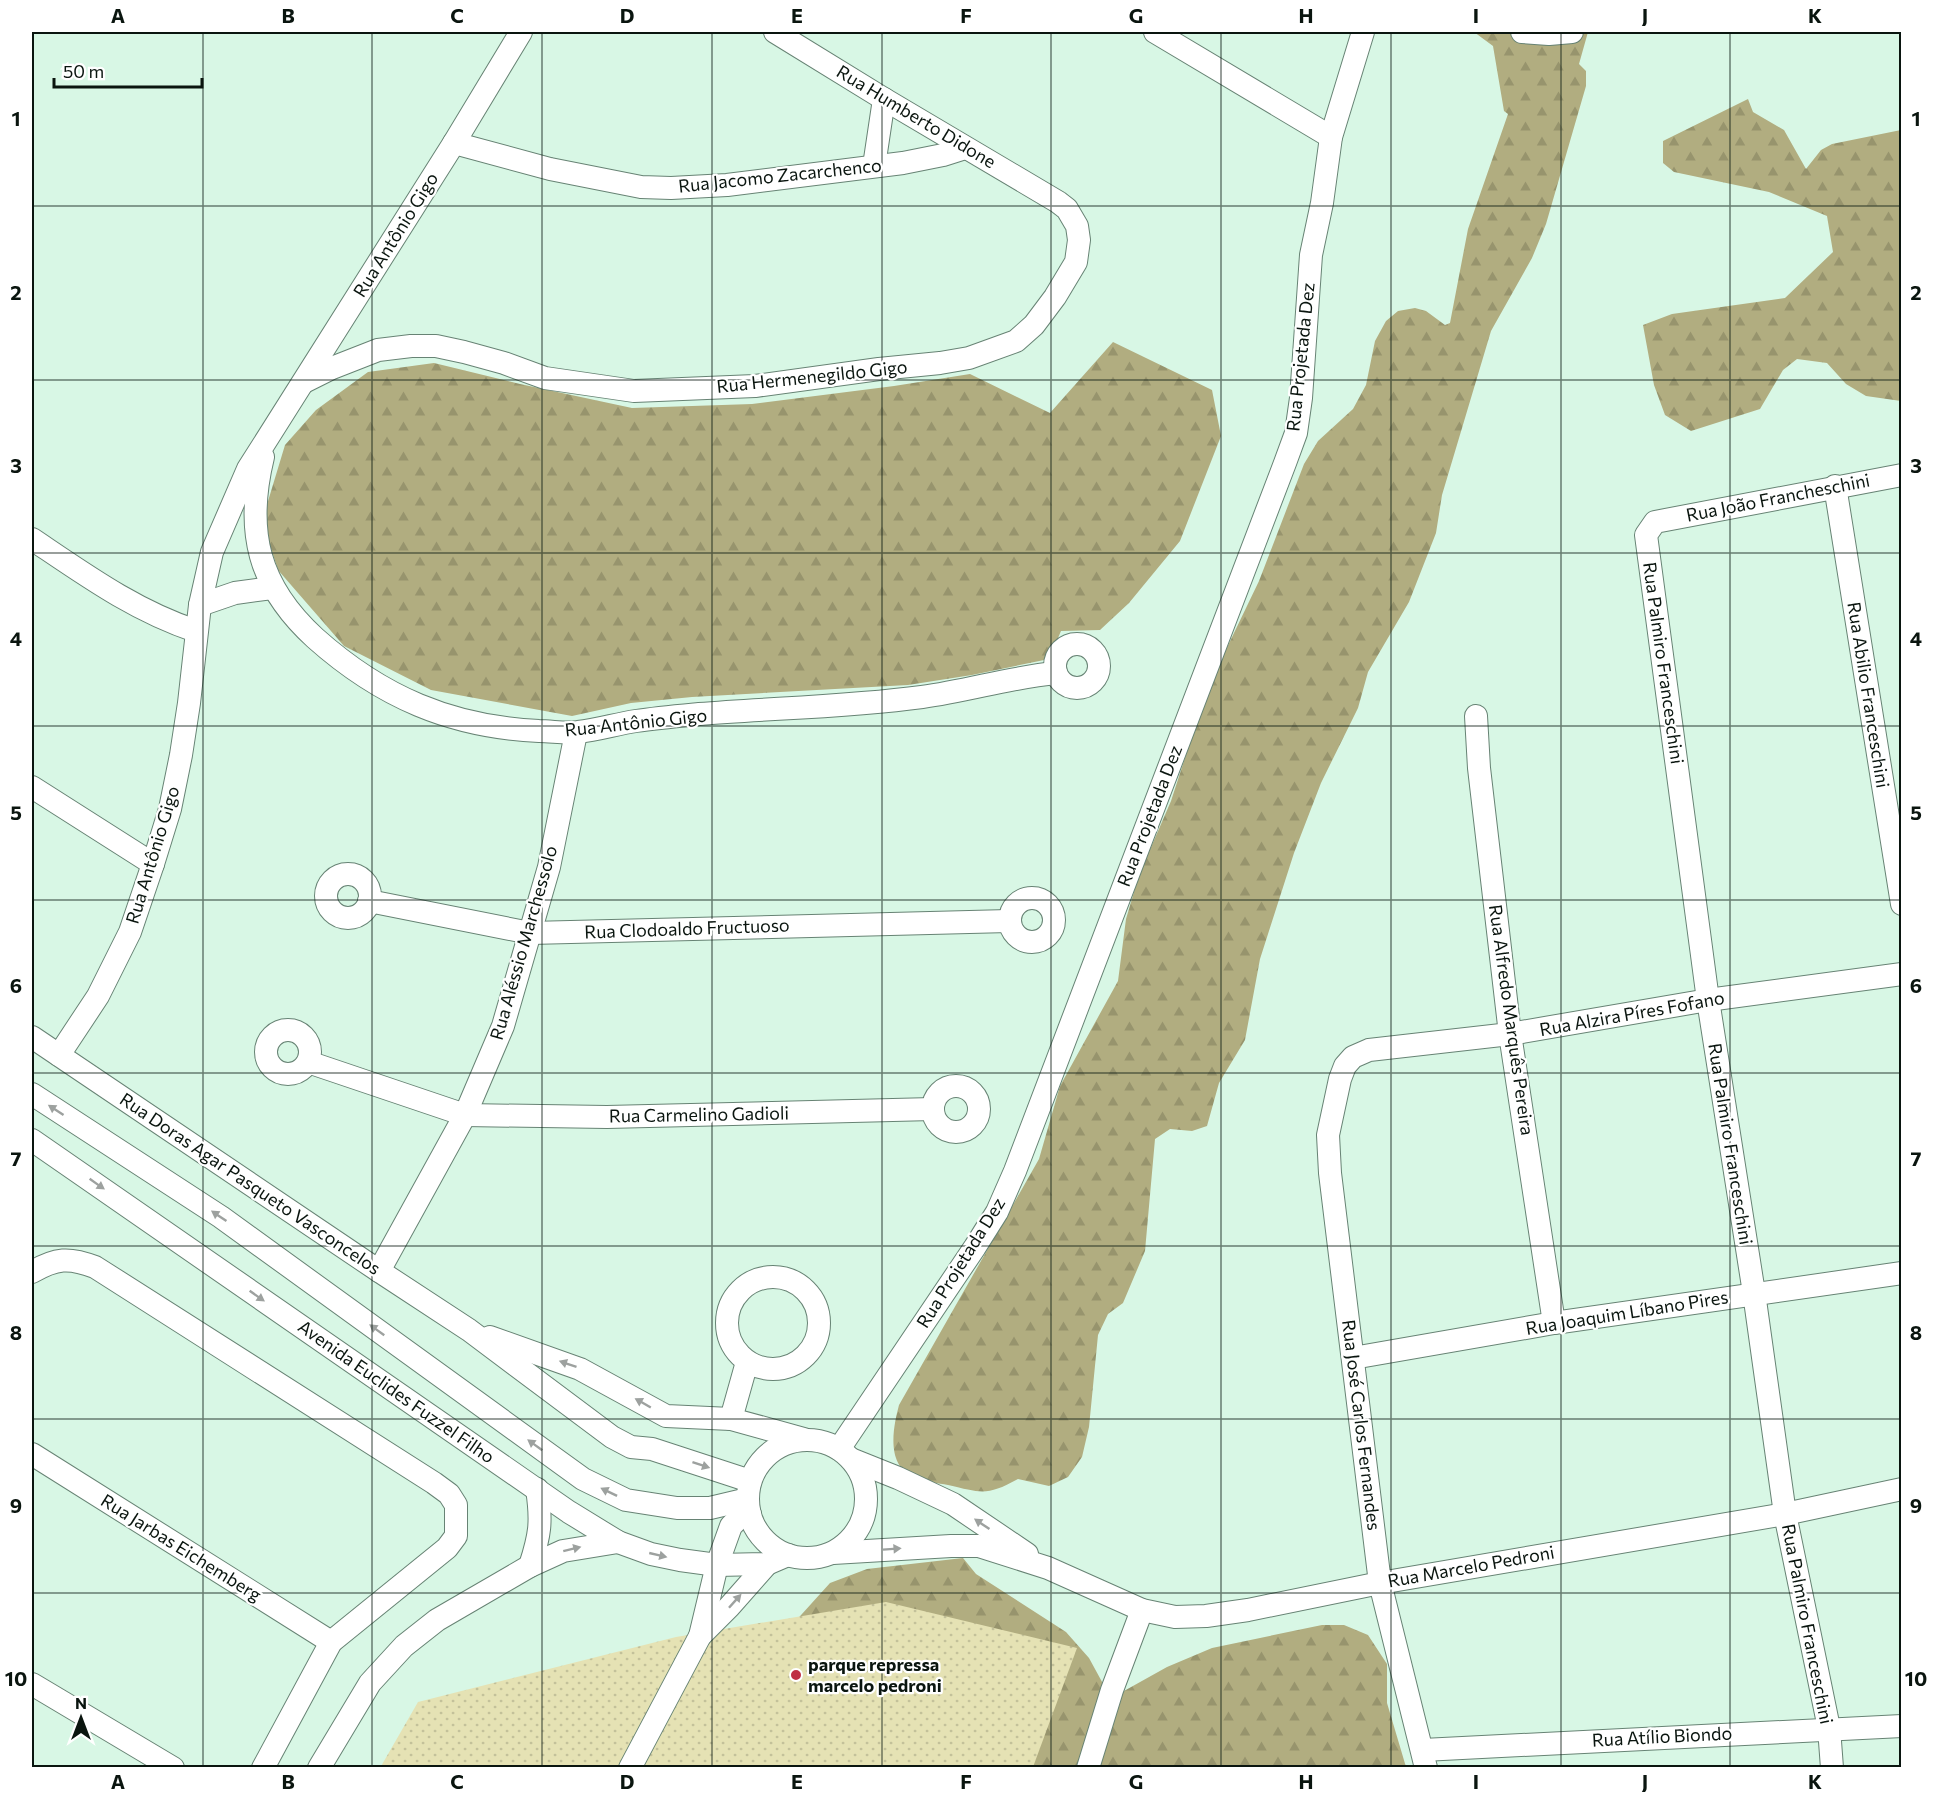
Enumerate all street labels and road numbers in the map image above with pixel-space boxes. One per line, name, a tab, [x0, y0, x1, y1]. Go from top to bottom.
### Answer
street label: Rua Humberto Didone	[833, 60, 1000, 172]
street label: Rua Jacomo Zacarchenco	[677, 153, 883, 197]
street label: Rua Antônio Gigo	[348, 168, 442, 301]
street label: Rua Projetada Dez	[1281, 281, 1319, 432]
street label: Rua Hermenegildo Gigo	[715, 355, 908, 397]
street label: Rua João Francheschini	[1684, 468, 1872, 526]
street label: Rua Palmiro Franceschini	[1639, 560, 1689, 765]
street label: Rua Abilio Franceschini	[1843, 600, 1895, 789]
street label: Rua Antônio Gigo	[564, 704, 708, 740]
street label: Rua Projetada Dez	[1112, 742, 1186, 889]
street label: Rua Antônio Gigo	[121, 783, 183, 926]
street label: Rua Aléssio Marchessolo	[485, 843, 561, 1042]
street label: Rua Alfredo Marquês Pereira	[1485, 903, 1539, 1137]
street label: Rua Clodoaldo Fructuoso	[584, 913, 790, 943]
street label: Rua Alzira Píres Fofano	[1538, 986, 1726, 1040]
street label: Rua Palmiro Franceschini	[1704, 1042, 1758, 1246]
street label: Rua Doras Agar Pasqueto Vasconcelos	[116, 1087, 385, 1279]
street label: Rua Carmelino Gadioli	[609, 1101, 789, 1127]
street label: Rua Projetada Dez	[911, 1193, 1009, 1332]
street label: Rua Joaquim Líbano Pires	[1524, 1285, 1730, 1339]
street label: Avenida Euclides Fuzzel Filho	[294, 1315, 499, 1468]
street label: Rua José Carlos Fernandes	[1338, 1318, 1386, 1532]
street label: Rua Jarbas Eichemberg	[97, 1489, 266, 1606]
street label: Rua Palmiro Franceschini	[1778, 1522, 1838, 1726]
street label: Rua Marcelo Pedroni	[1386, 1541, 1556, 1592]
street label: Rua Atílio Biondo	[1591, 1721, 1733, 1751]

